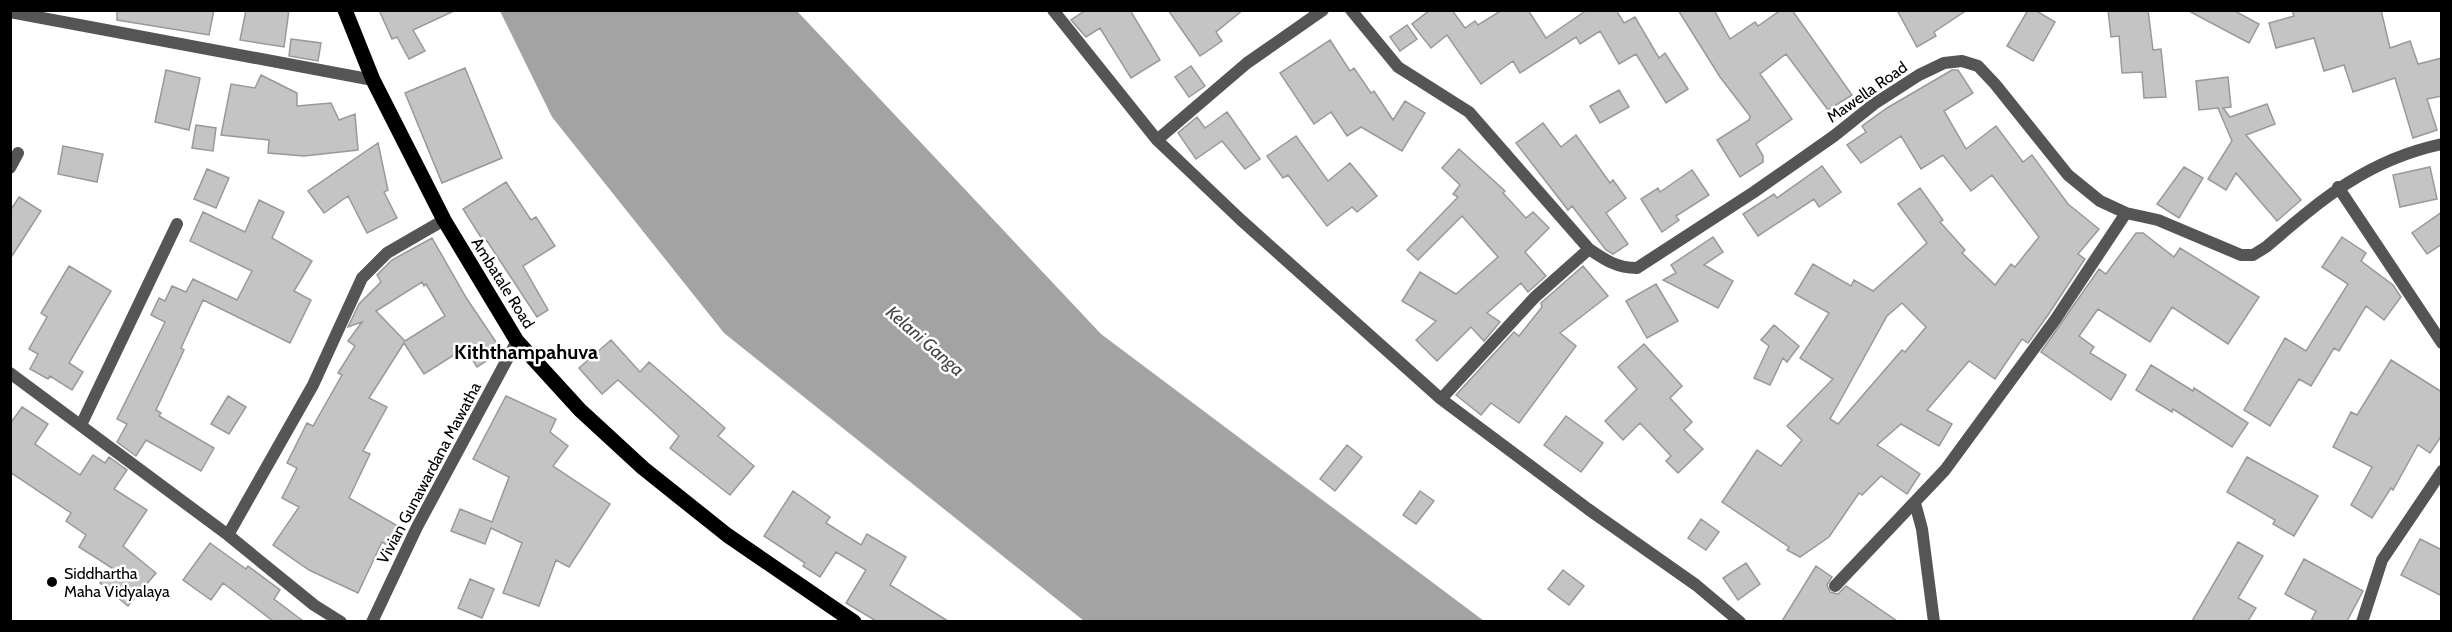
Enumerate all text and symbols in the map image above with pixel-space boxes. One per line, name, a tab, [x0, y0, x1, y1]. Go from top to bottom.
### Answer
street label: Mawella Road	[1823, 57, 1911, 127]
street label: Ambatale Road	[468, 234, 538, 332]
water label: Kelani Ganga	[881, 301, 969, 381]
district label: Kiththampahuva	[454, 340, 598, 364]
street label: Vivian Gunawardana Mawatha	[373, 379, 485, 567]
place label: Siddhartha Maha Vidyalaya	[64, 564, 170, 601]
marker: Siddhartha Maha Vidyalaya	[45, 575, 59, 589]

